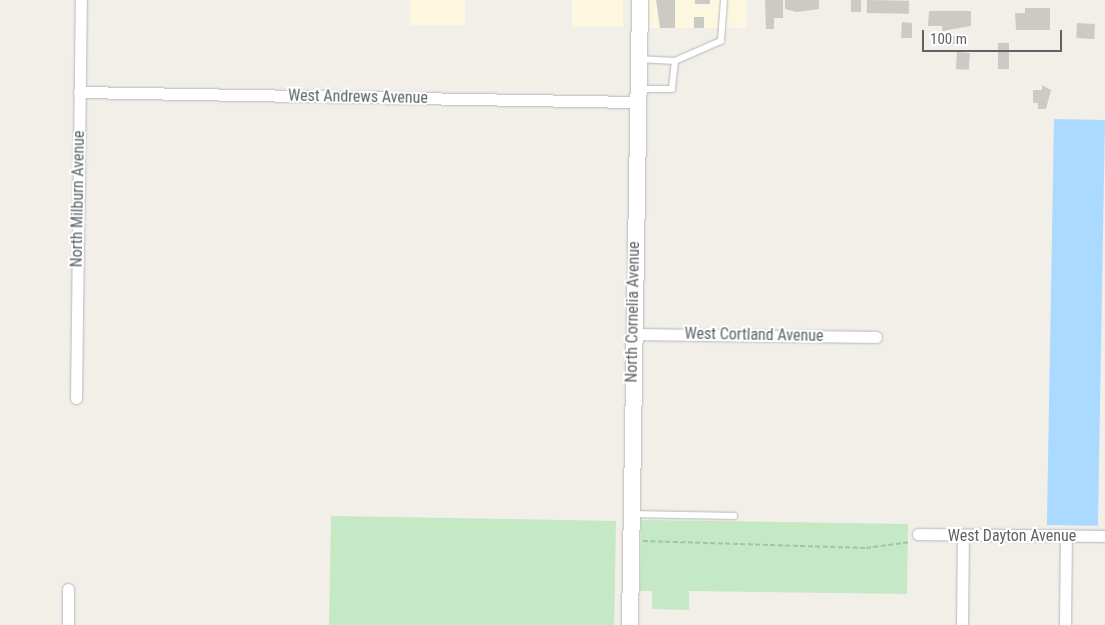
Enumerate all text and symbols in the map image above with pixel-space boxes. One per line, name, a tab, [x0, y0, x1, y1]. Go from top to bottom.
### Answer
scale bar	[925, 20, 1065, 52]
text: 100 m	[930, 30, 967, 48]
street label: West Andrews Avenue	[288, 86, 428, 108]
street label: North Milburn Avenue	[67, 130, 89, 268]
street label: North Cornelia Avenue	[622, 241, 644, 383]
street label: West Cortland Avenue	[684, 324, 824, 346]
street label: West Dayton Avenue	[948, 526, 1076, 546]

